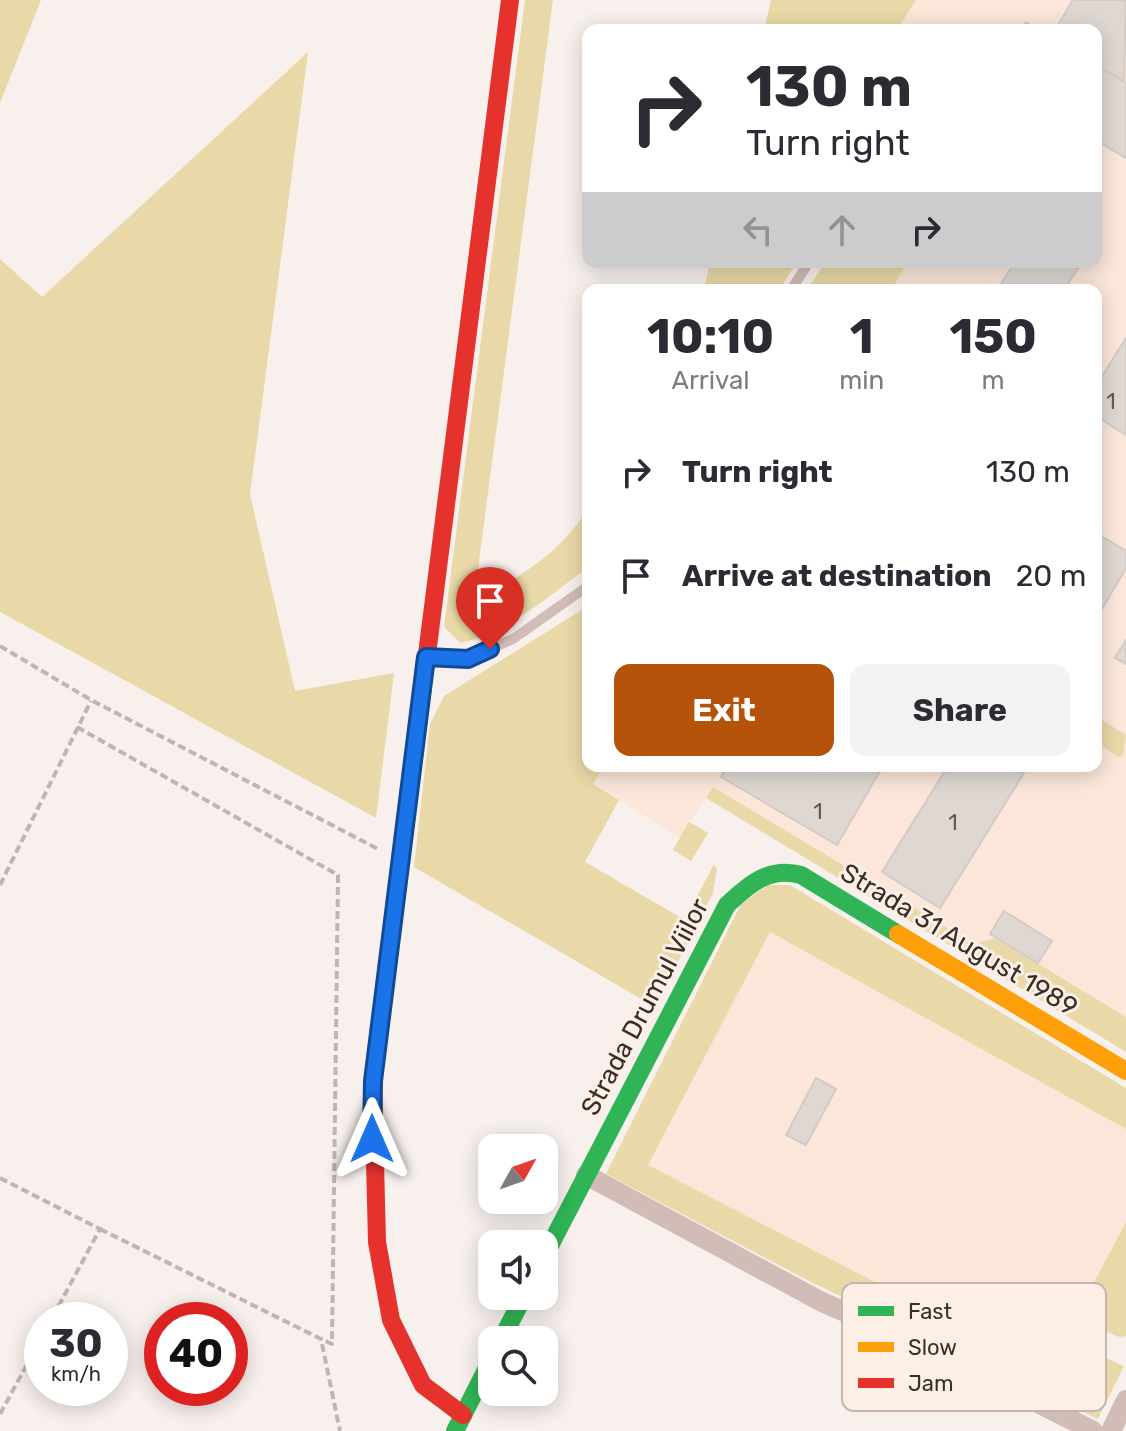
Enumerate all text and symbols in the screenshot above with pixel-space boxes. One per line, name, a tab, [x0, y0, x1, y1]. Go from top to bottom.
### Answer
text: 130 m	[746, 54, 912, 120]
icon: right	[614, 56, 718, 160]
text: Turn right	[746, 121, 910, 164]
icon: left	[736, 208, 780, 252]
icon: ahead	[820, 208, 864, 252]
icon: right	[904, 208, 948, 252]
text: 10:10	[647, 308, 774, 365]
text: 1	[850, 308, 874, 365]
text: 150	[949, 308, 1037, 365]
text: Arrival	[672, 365, 750, 396]
text: min	[839, 365, 884, 396]
text: m	[982, 365, 1005, 396]
house number: 1	[1106, 388, 1116, 415]
icon: right	[614, 450, 658, 494]
text: Turn right	[682, 454, 833, 490]
text: 130 m	[986, 454, 1070, 490]
icon: arrive	[614, 554, 658, 598]
text: Arrive at destination	[682, 558, 992, 594]
text: 20 m	[1016, 558, 1086, 594]
pin	[456, 567, 524, 649]
icon: arrive	[468, 579, 512, 623]
button: Exit	[614, 664, 834, 756]
button: Share	[850, 664, 1070, 756]
house number: 1	[813, 798, 823, 825]
house number: 1	[948, 809, 958, 836]
street label: Strada 31 August 1989	[835, 857, 1083, 1023]
street label: Strada Drumul Viilor	[575, 893, 715, 1121]
position arrow	[330, 1097, 414, 1181]
north arrow	[478, 1134, 558, 1214]
map controls	[478, 1134, 558, 1406]
button: sound	[478, 1230, 558, 1310]
legend	[842, 1283, 1106, 1411]
text: Fast	[908, 1298, 953, 1325]
speed limit sign: 40	[144, 1302, 248, 1406]
text: 30	[49, 1320, 103, 1367]
button: search	[478, 1326, 558, 1406]
text: Slow	[908, 1334, 957, 1361]
text: km/h	[51, 1362, 101, 1386]
text: Jam	[908, 1370, 954, 1397]

